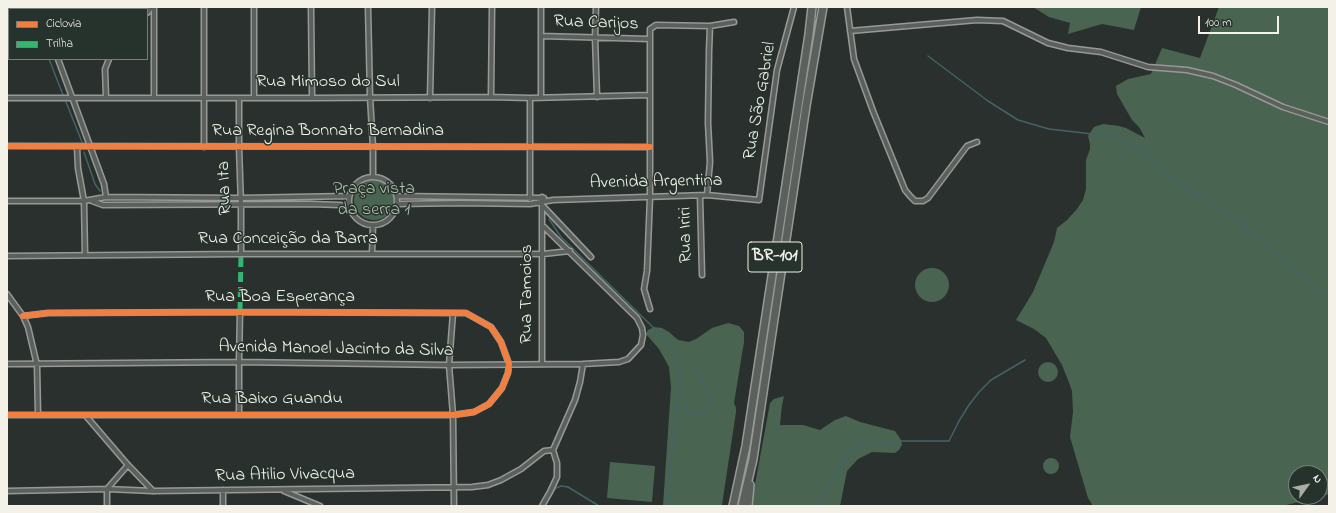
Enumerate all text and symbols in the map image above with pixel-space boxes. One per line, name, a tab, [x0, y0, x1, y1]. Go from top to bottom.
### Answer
legend	[8, 8, 148, 60]
scale bar	[1200, 8, 1281, 34]
street label: Rua Carijos	[553, 12, 639, 36]
text: 100 m	[1205, 14, 1232, 32]
text: Ciclovia	[46, 15, 82, 33]
text: Trilha	[46, 35, 73, 53]
street label: Rua São Gabriel	[740, 40, 782, 162]
street label: Rua Mimoso do Sul	[256, 72, 400, 94]
street label: Rua Regina Bonnato Bernadina	[212, 121, 444, 143]
street label: Rua Ita	[214, 160, 238, 216]
street label: Avenida Argentina	[589, 171, 723, 195]
park label: Praça vista da serra 1	[333, 179, 415, 222]
street label: Rua Iriri	[676, 207, 698, 263]
street label: Rua Conceição da Barra	[198, 229, 378, 251]
road number: BR-101	[748, 242, 802, 272]
street label: Rua Tamoios	[517, 244, 539, 344]
street label: Rua Boa Esperança	[205, 287, 355, 309]
street label: Avenida Manoel Jacinto da Silva	[218, 337, 454, 363]
street label: Rua Baixo Guandu	[201, 389, 343, 411]
street label: Rua Atilio Vivacqua	[215, 464, 355, 488]
north arrow	[1288, 465, 1328, 505]
text: N	[1308, 472, 1326, 486]

